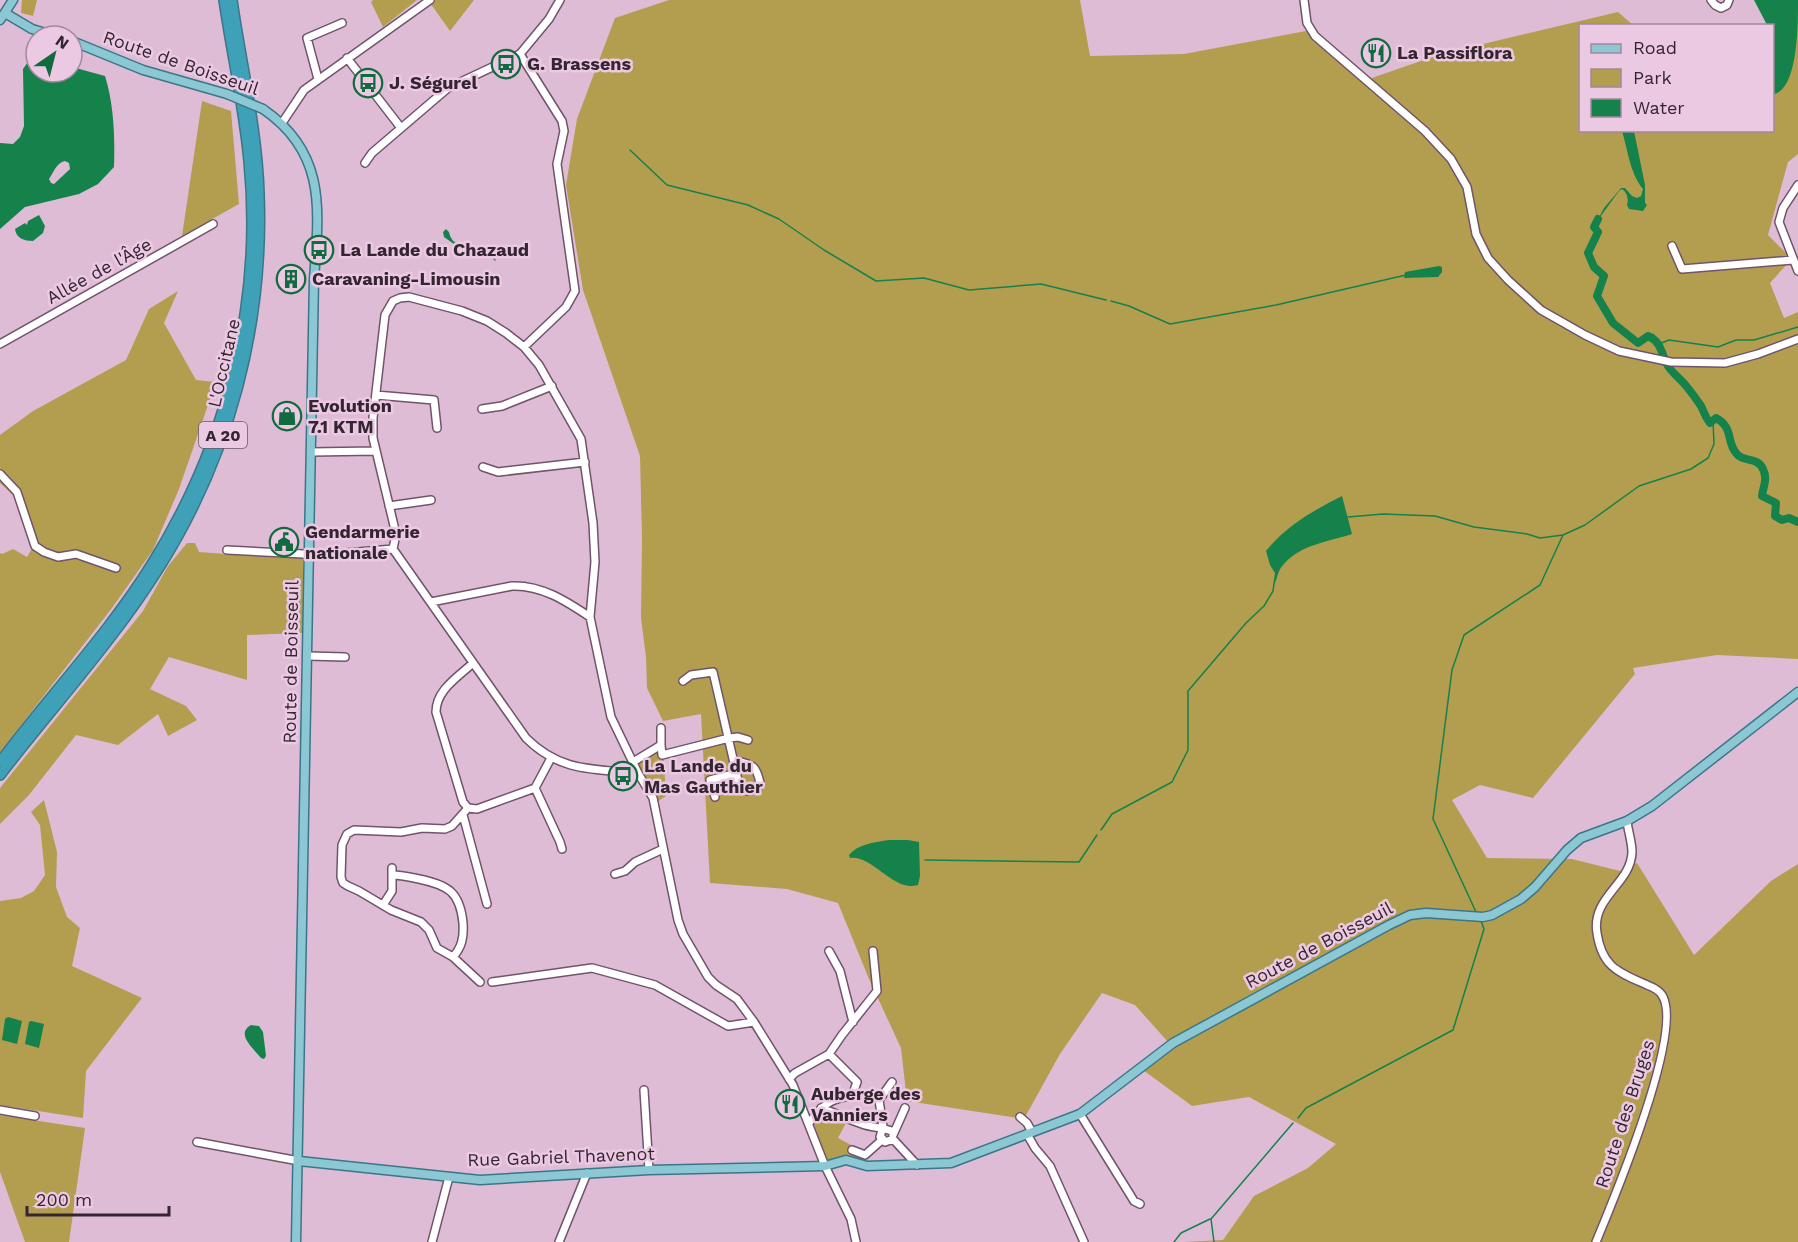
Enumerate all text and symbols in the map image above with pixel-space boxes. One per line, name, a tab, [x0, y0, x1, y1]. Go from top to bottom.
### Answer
north arrow	[24, 24, 84, 84]
legend	[1579, 24, 1774, 132]
street label: Route de Boisseuil	[100, 26, 262, 99]
text: N	[52, 31, 73, 53]
restaurant icon: La Passiflora	[1360, 37, 1392, 69]
text: Road	[1633, 37, 1677, 58]
place label: La Passiflora	[1397, 42, 1513, 63]
bus stop icon: G. Brassens	[490, 48, 522, 80]
place label: G. Brassens	[527, 53, 631, 74]
bus stop icon: J. Ségurel	[352, 67, 384, 99]
text: Park	[1633, 67, 1672, 88]
place label: J. Ségurel	[389, 72, 477, 93]
text: Water	[1633, 97, 1685, 118]
street label: Allée de l'Âge	[43, 233, 155, 308]
bus stop icon: La Lande du Chazaud	[303, 234, 335, 266]
place label: La Lande du Chazaud	[340, 239, 529, 260]
building icon: Caravaning-Limousin	[275, 263, 307, 295]
place label: Caravaning-Limousin	[312, 268, 501, 289]
street label: L'Occitane	[203, 316, 244, 409]
place label: Evolution 7.1 KTM	[308, 395, 392, 437]
shop icon: Evolution 7.1 KTM	[271, 400, 303, 432]
road number: A 20	[199, 422, 247, 448]
place label: Gendarmerie nationale	[305, 521, 420, 563]
public building icon: Gendarmerie nationale	[268, 526, 300, 558]
street label: Route de Boisseuil	[279, 580, 302, 744]
place label: La Lande du Mas Gauthier	[644, 755, 763, 797]
bus stop icon: La Lande du Mas Gauthier	[607, 760, 639, 792]
street label: Route de Boisseuil	[1242, 897, 1396, 992]
street label: Route des Bruges	[1591, 1037, 1658, 1191]
place label: Auberge des Vanniers	[811, 1083, 921, 1125]
restaurant icon: Auberge des Vanniers	[774, 1088, 806, 1120]
street label: Rue Gabriel Thavenot	[467, 1143, 656, 1170]
scale bar	[27, 1179, 170, 1217]
text: 200 m	[36, 1189, 92, 1210]

